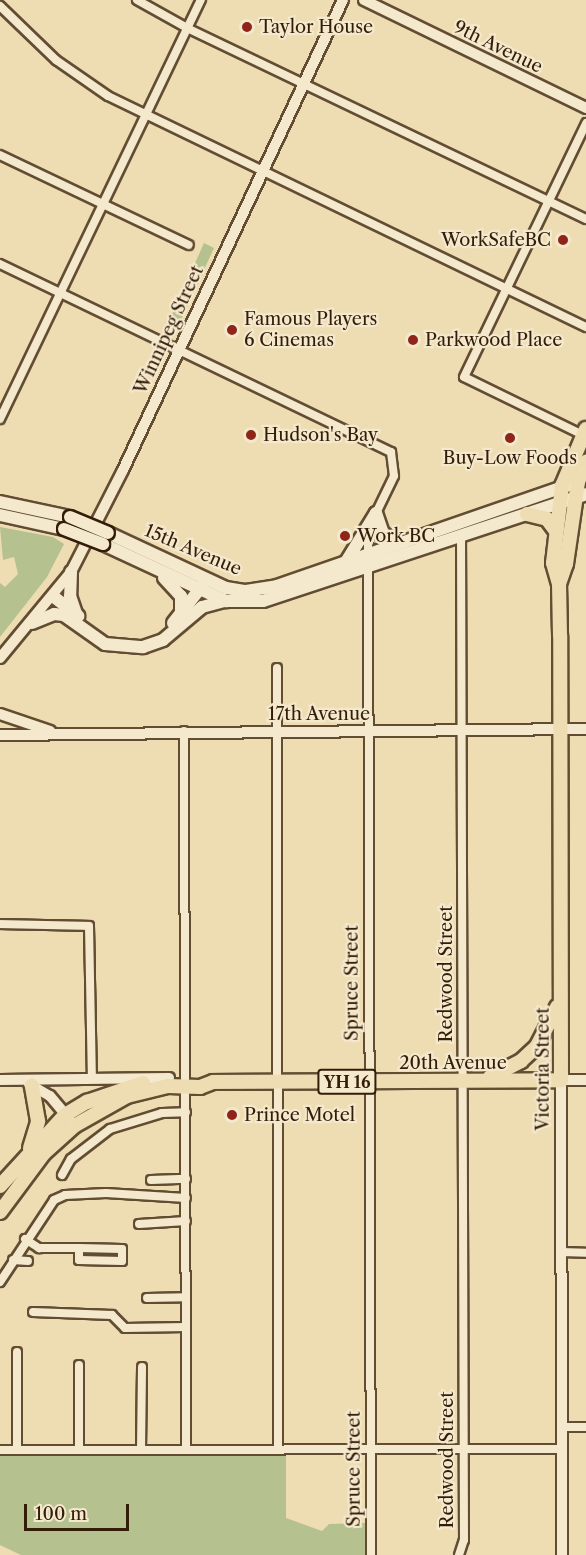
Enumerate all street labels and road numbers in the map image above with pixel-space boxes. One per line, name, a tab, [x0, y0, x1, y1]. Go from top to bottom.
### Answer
street label: 9th Avenue	[450, 16, 546, 78]
street label: Winnipeg Street	[130, 262, 208, 398]
street label: 15th Avenue	[141, 520, 245, 580]
street label: 17th Avenue	[268, 703, 370, 725]
street label: Redwood Street	[435, 905, 457, 1043]
street label: Spruce Street	[341, 925, 363, 1041]
street label: Victoria Street	[532, 1007, 554, 1131]
street label: 20th Avenue	[399, 1052, 507, 1074]
road number: YH 16	[317, 1069, 377, 1095]
street label: Redwood Street	[436, 1391, 458, 1529]
street label: Spruce Street	[343, 1411, 365, 1527]

